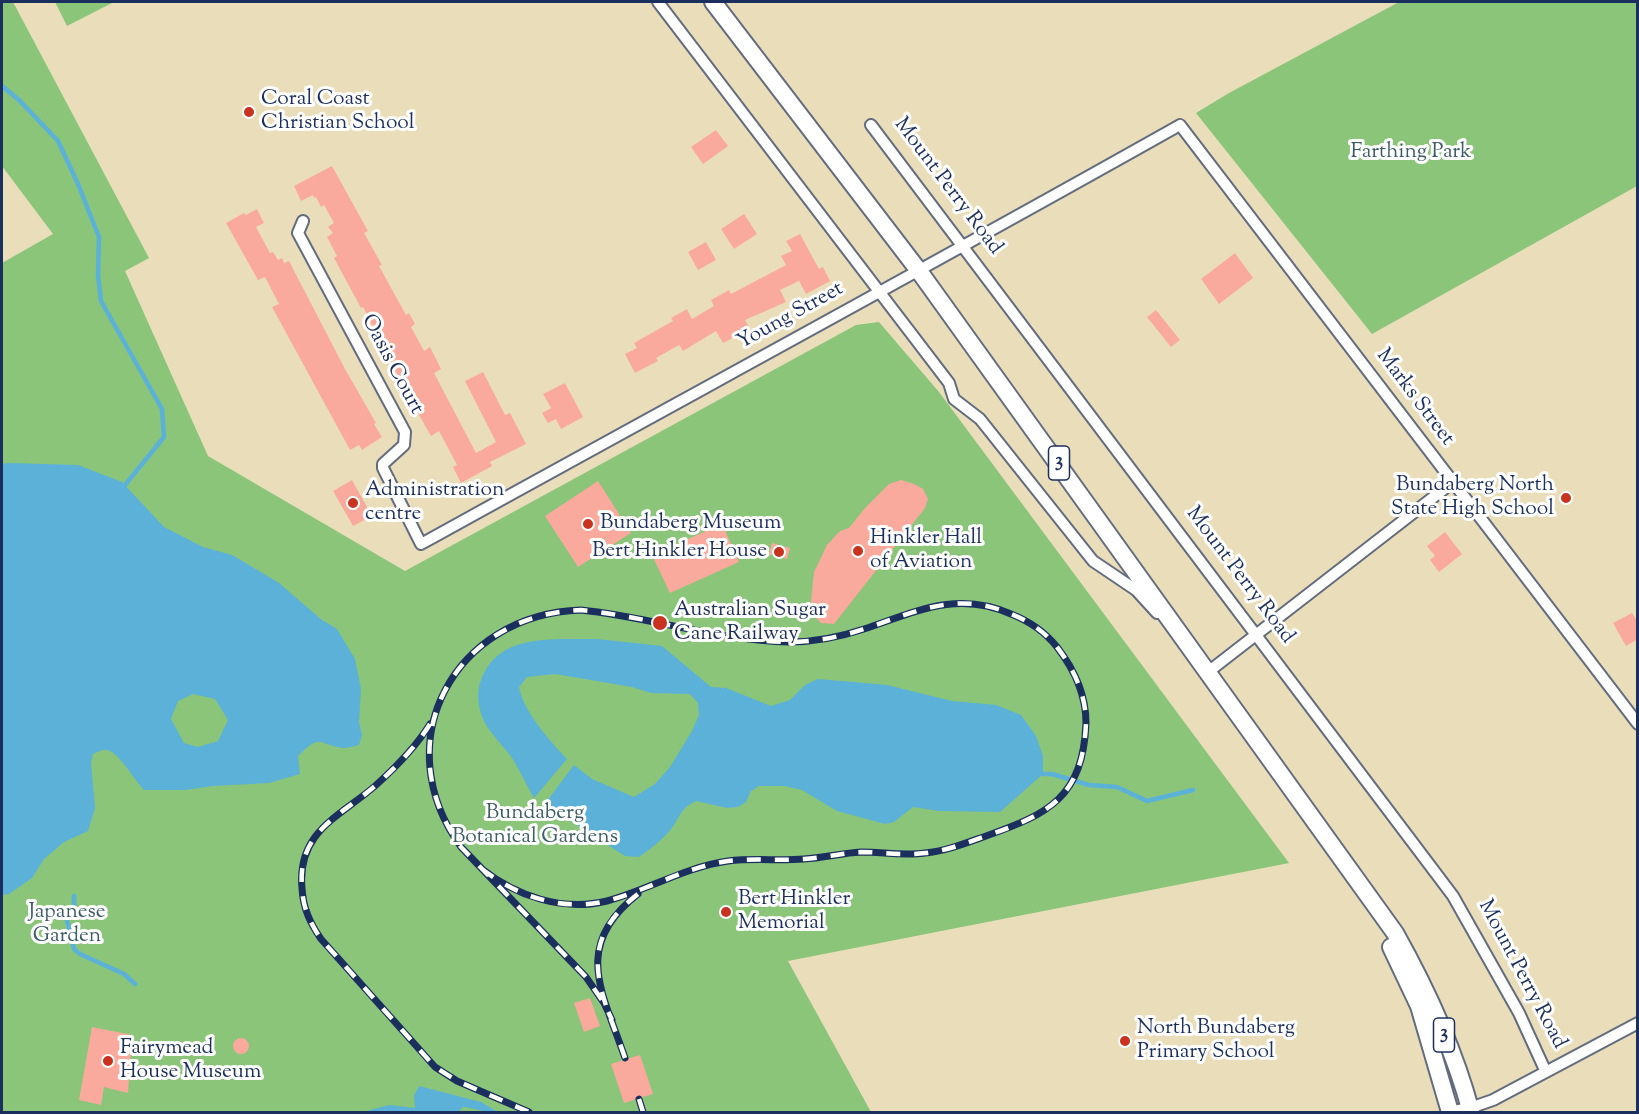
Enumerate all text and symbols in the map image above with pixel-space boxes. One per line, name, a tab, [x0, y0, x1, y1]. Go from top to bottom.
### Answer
place label: Coral Coast Christian School	[261, 87, 415, 137]
marker: Coral Coast Christian School	[242, 105, 256, 119]
street label: Mount Perry Road	[887, 114, 1007, 260]
park label: Farthing Park	[1350, 140, 1472, 166]
street label: Young Street	[733, 277, 849, 357]
street label: Oasis Court	[354, 311, 428, 419]
street label: Marks Street	[1369, 345, 1459, 451]
road number: 3	[1048, 446, 1070, 480]
place label: Bundaberg North State High School	[1391, 473, 1554, 523]
place label: Administration centre	[365, 478, 504, 528]
marker: Bundaberg North State High School	[1559, 491, 1573, 505]
marker: Administration centre	[346, 496, 360, 510]
street label: Mount Perry Road	[1179, 503, 1299, 649]
place label: Bundaberg Museum	[600, 511, 781, 537]
marker: Bundaberg Museum	[581, 517, 595, 531]
place label: Hinkler Hall of Aviation	[870, 526, 982, 576]
place label: Bert Hinkler House	[592, 539, 767, 565]
marker: Hinkler Hall of Aviation	[851, 544, 865, 558]
marker: Bert Hinkler House	[772, 545, 786, 559]
place label: Australian Sugar Cane Railway	[674, 598, 826, 648]
marker: Australian Sugar Cane Railway	[651, 614, 669, 632]
park label: Bundaberg Botanical Gardens	[452, 801, 618, 851]
place label: Bert Hinkler Memorial	[738, 887, 850, 937]
street label: Mount Perry Road	[1471, 896, 1571, 1054]
park label: Japanese Garden	[29, 900, 105, 950]
marker: Bert Hinkler Memorial	[719, 905, 733, 919]
place label: North Bundaberg Primary School	[1137, 1016, 1295, 1066]
road number: 3	[1434, 1018, 1454, 1052]
marker: North Bundaberg Primary School	[1118, 1034, 1132, 1048]
place label: Fairymead House Museum	[120, 1036, 261, 1086]
marker: Fairymead House Museum	[101, 1054, 115, 1068]

